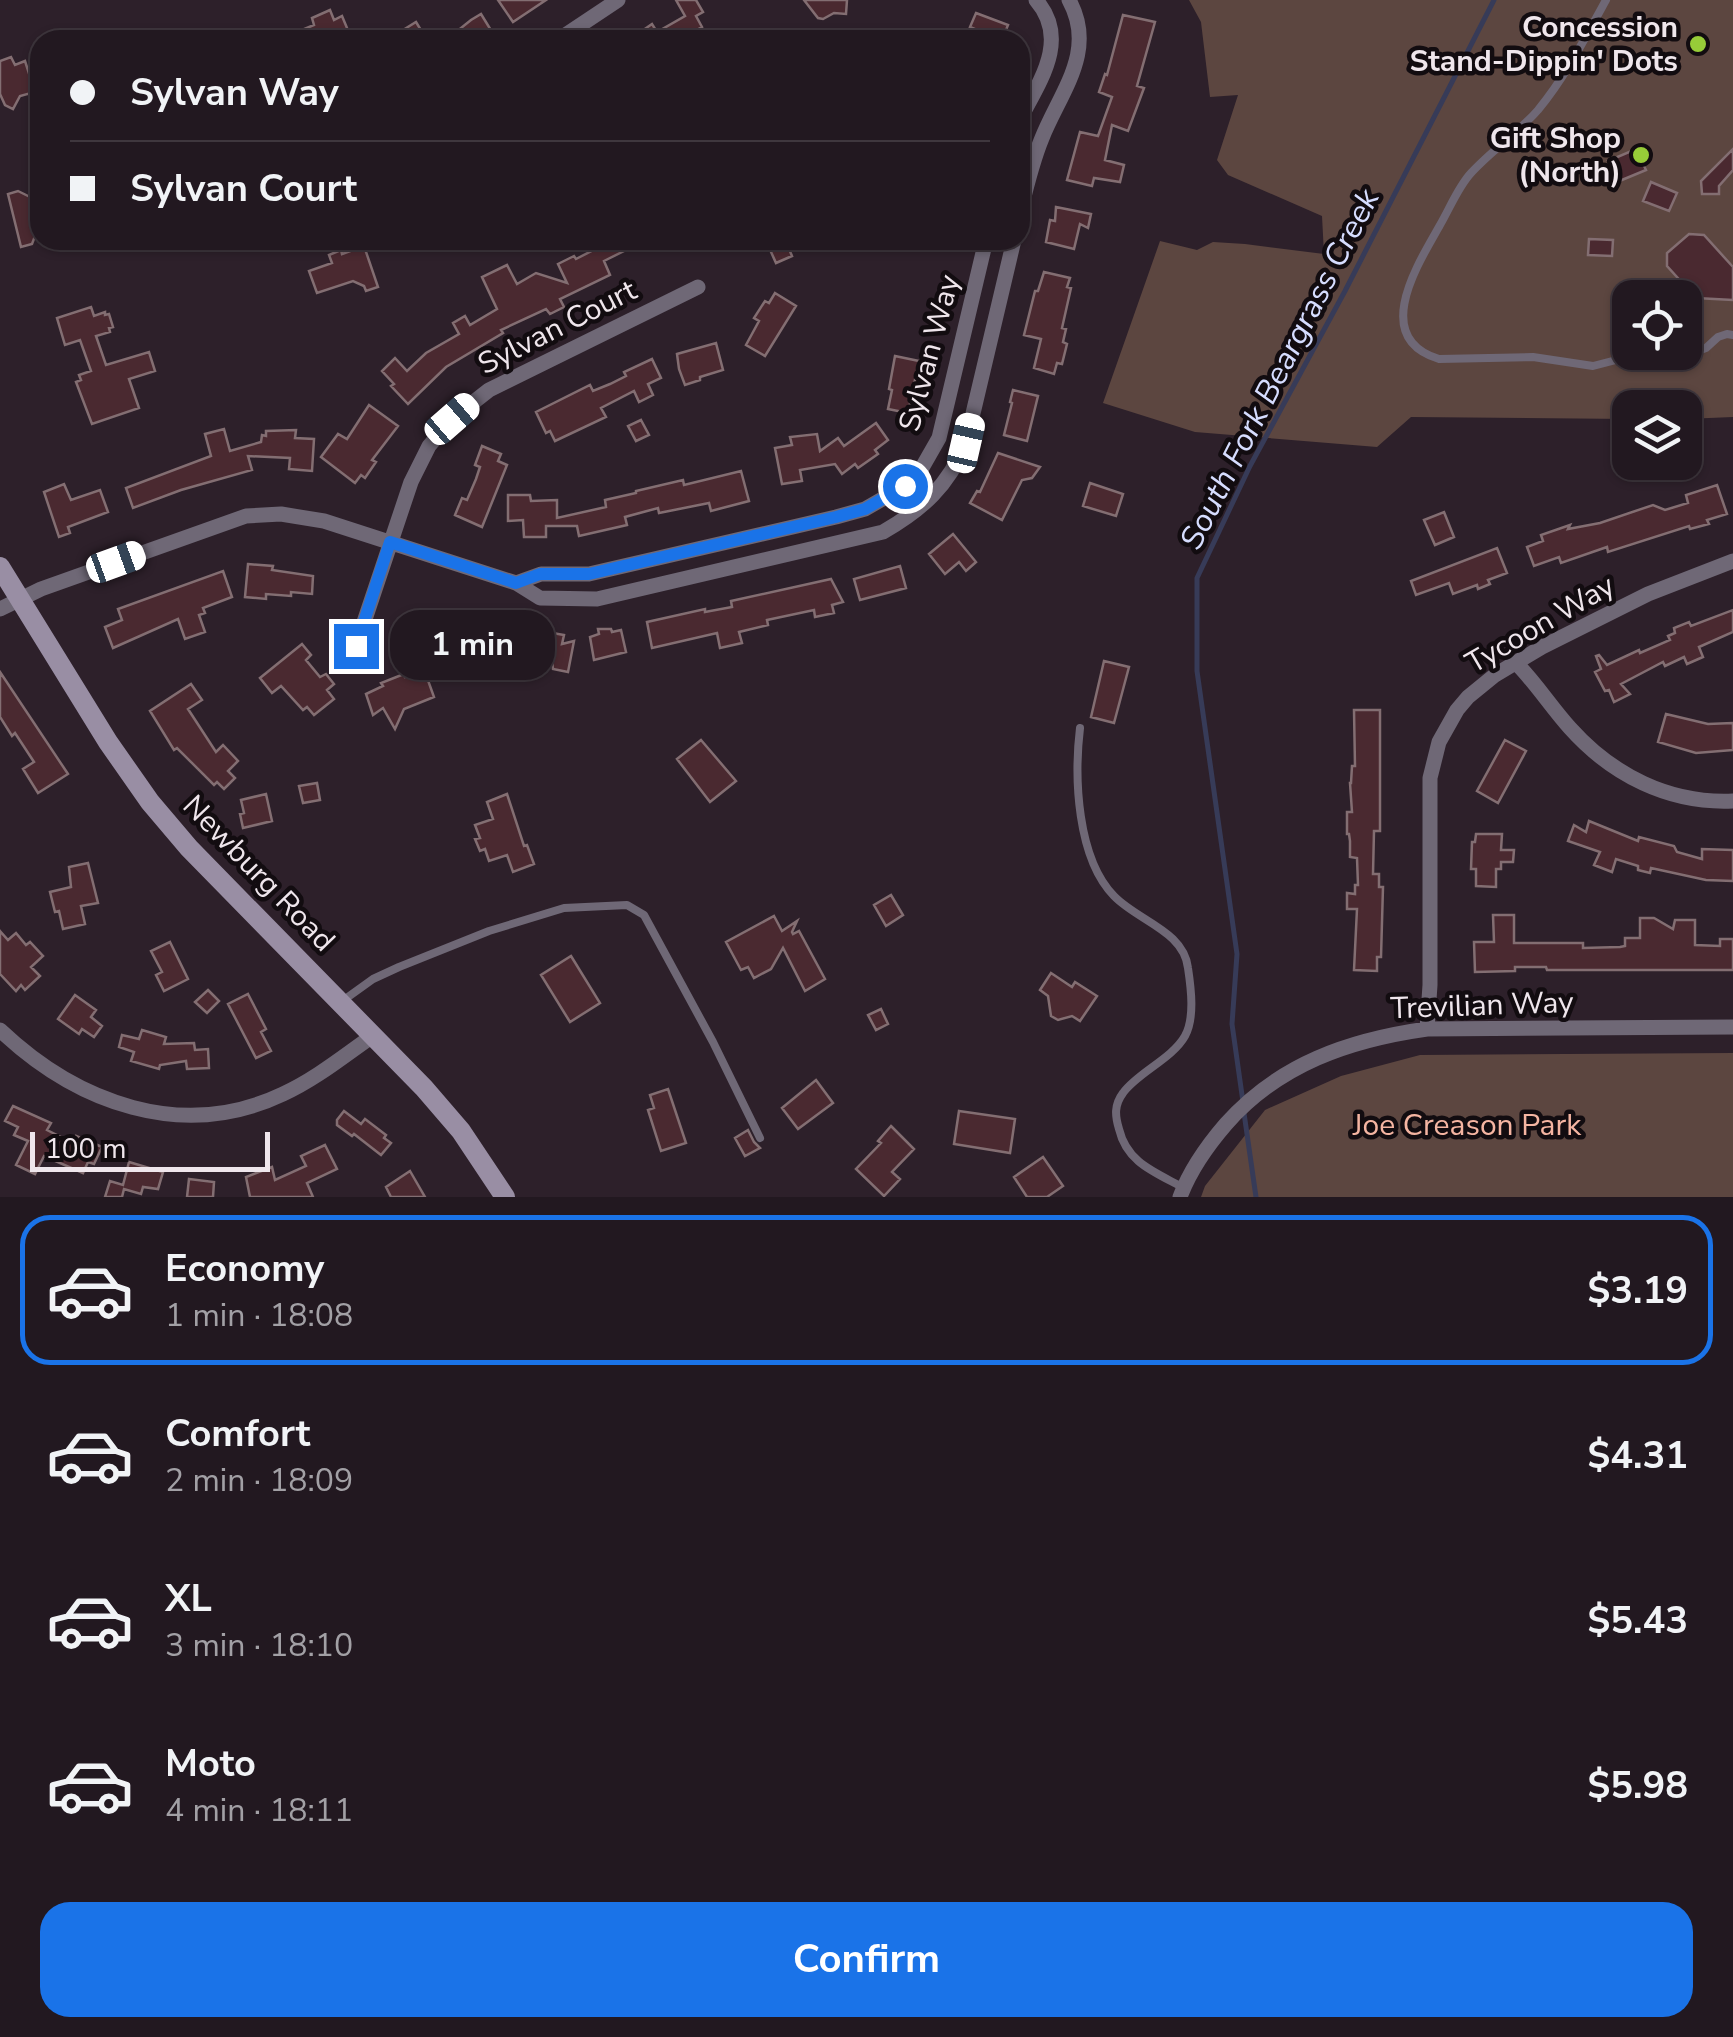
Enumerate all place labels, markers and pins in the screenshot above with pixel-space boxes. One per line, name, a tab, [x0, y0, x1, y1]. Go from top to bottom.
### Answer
place label: Concession Stand-Dippin' Dots	[1410, 7, 1678, 82]
marker: Concession Stand-Dippin' Dots	[1687, 33, 1709, 55]
place label: Gift Shop (North)	[1490, 118, 1621, 193]
marker: Gift Shop (North)	[1630, 144, 1652, 166]

